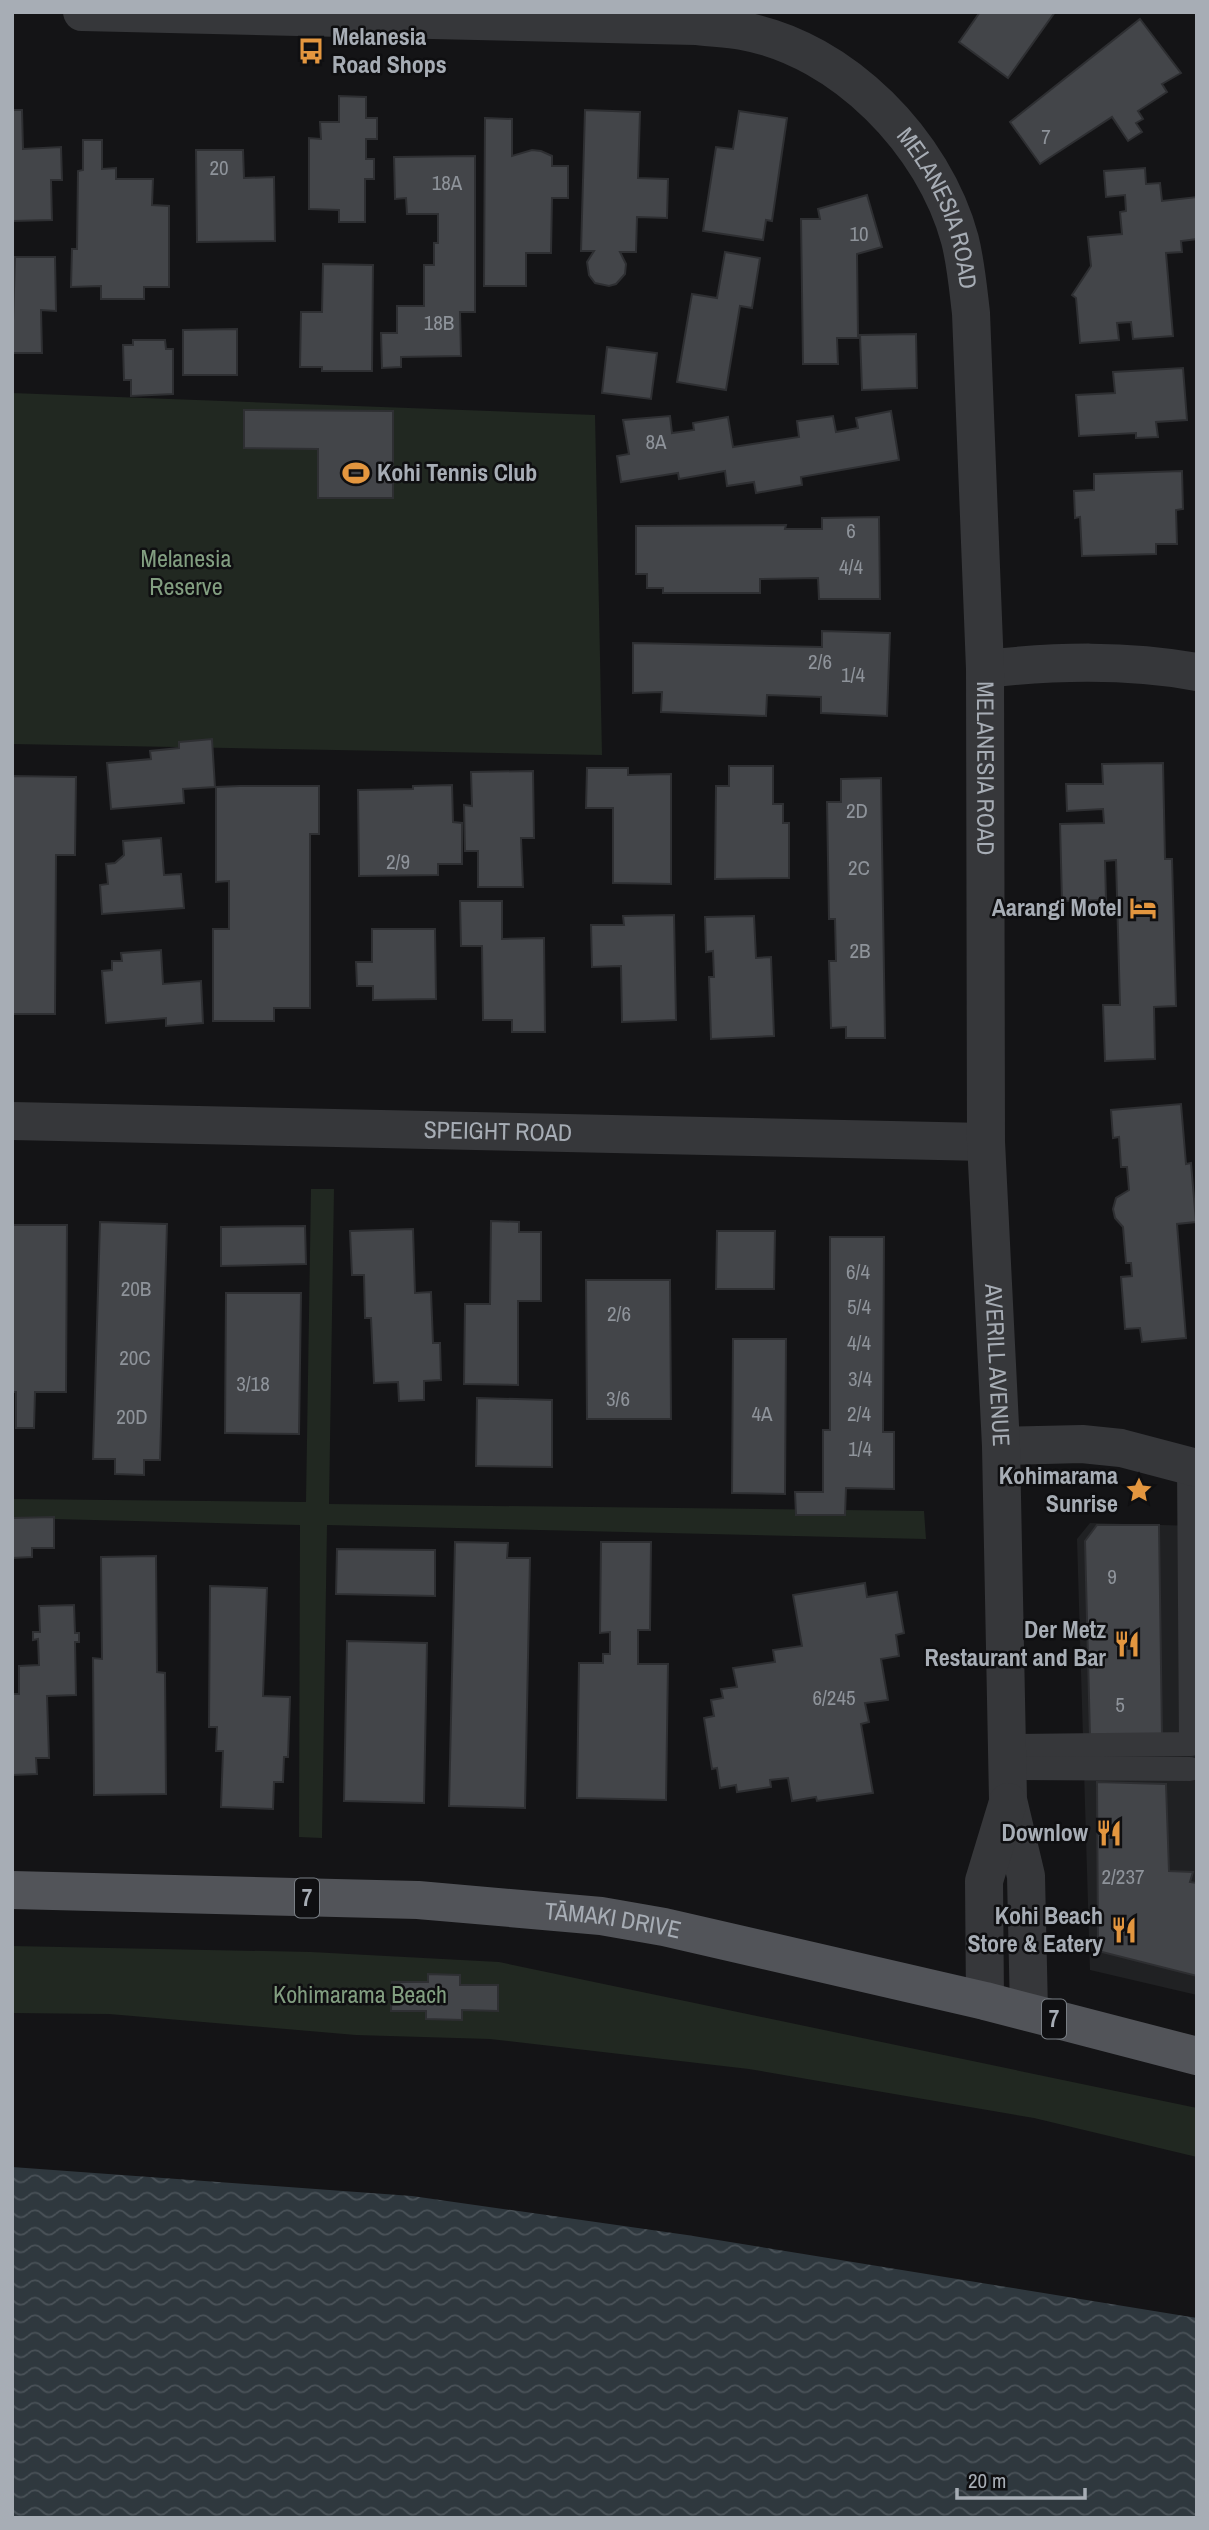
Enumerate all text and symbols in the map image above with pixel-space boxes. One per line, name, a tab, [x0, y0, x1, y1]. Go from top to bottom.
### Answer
place label: Melanesia Road Shops	[332, 20, 447, 80]
bus stop icon: Melanesia Road Shops	[296, 36, 326, 66]
street label: MELANESIA ROAD	[890, 120, 985, 291]
house number: 7	[1041, 122, 1051, 151]
house number: 20	[209, 153, 229, 182]
house number: 18A	[432, 168, 463, 197]
house number: 10	[849, 219, 869, 248]
house number: 18B	[424, 308, 454, 337]
house number: 8A	[645, 427, 667, 456]
place label: Kohi Tennis Club	[377, 456, 537, 488]
sports icon: Kohi Tennis Club	[341, 458, 371, 488]
house number: 6	[846, 516, 856, 545]
park label: Melanesia Reserve	[141, 542, 231, 602]
house number: 4/4	[839, 552, 863, 581]
house number: 2/6	[808, 647, 832, 676]
house number: 1/4	[841, 660, 865, 689]
street label: MELANESIA ROAD	[970, 681, 1002, 855]
house number: 2D	[846, 796, 868, 825]
house number: 2/9	[386, 847, 410, 876]
house number: 2C	[848, 853, 870, 882]
place label: Aarangi Motel	[992, 891, 1122, 923]
hotel icon: Aarangi Motel	[1128, 893, 1158, 923]
house number: 2B	[849, 936, 871, 965]
street label: SPEIGHT ROAD	[423, 1113, 572, 1148]
house number: 6/4	[846, 1257, 870, 1286]
house number: 20B	[121, 1274, 151, 1303]
street label: AVERILL AVENUE	[978, 1282, 1018, 1447]
house number: 5/4	[847, 1292, 871, 1321]
house number: 2/6	[607, 1299, 631, 1328]
house number: 4/4	[847, 1328, 871, 1357]
house number: 20C	[119, 1343, 151, 1372]
house number: 3/4	[848, 1364, 872, 1393]
house number: 3/18	[236, 1369, 270, 1398]
house number: 3/6	[606, 1384, 630, 1413]
house number: 4A	[751, 1399, 773, 1428]
house number: 2/4	[847, 1399, 871, 1428]
house number: 20D	[116, 1402, 148, 1431]
house number: 1/4	[848, 1434, 872, 1463]
place label: Kohimarama Sunrise	[999, 1459, 1118, 1519]
place icon: Kohimarama Sunrise	[1124, 1475, 1154, 1505]
house number: 9	[1107, 1562, 1117, 1591]
place label: Der Metz Restaurant and Bar	[924, 1613, 1106, 1673]
restaurant icon: Der Metz Restaurant and Bar	[1112, 1629, 1142, 1659]
house number: 6/245	[812, 1683, 856, 1712]
house number: 5	[1115, 1690, 1125, 1719]
place label: Downlow	[1002, 1816, 1089, 1848]
restaurant icon: Downlow	[1094, 1818, 1124, 1848]
house number: 2/237	[1101, 1862, 1145, 1891]
road number: 7	[295, 1879, 319, 1918]
street label: TĀMAKI DRIVE	[543, 1894, 684, 1945]
place label: Kohi Beach Store & Eatery	[967, 1899, 1103, 1959]
restaurant icon: Kohi Beach Store & Eatery	[1109, 1915, 1139, 1945]
park label: Kohimarama Beach	[273, 1978, 447, 2010]
road number: 7	[1042, 2000, 1066, 2038]
scale bar	[957, 2456, 1085, 2500]
text: 20 m	[968, 2466, 1006, 2495]

